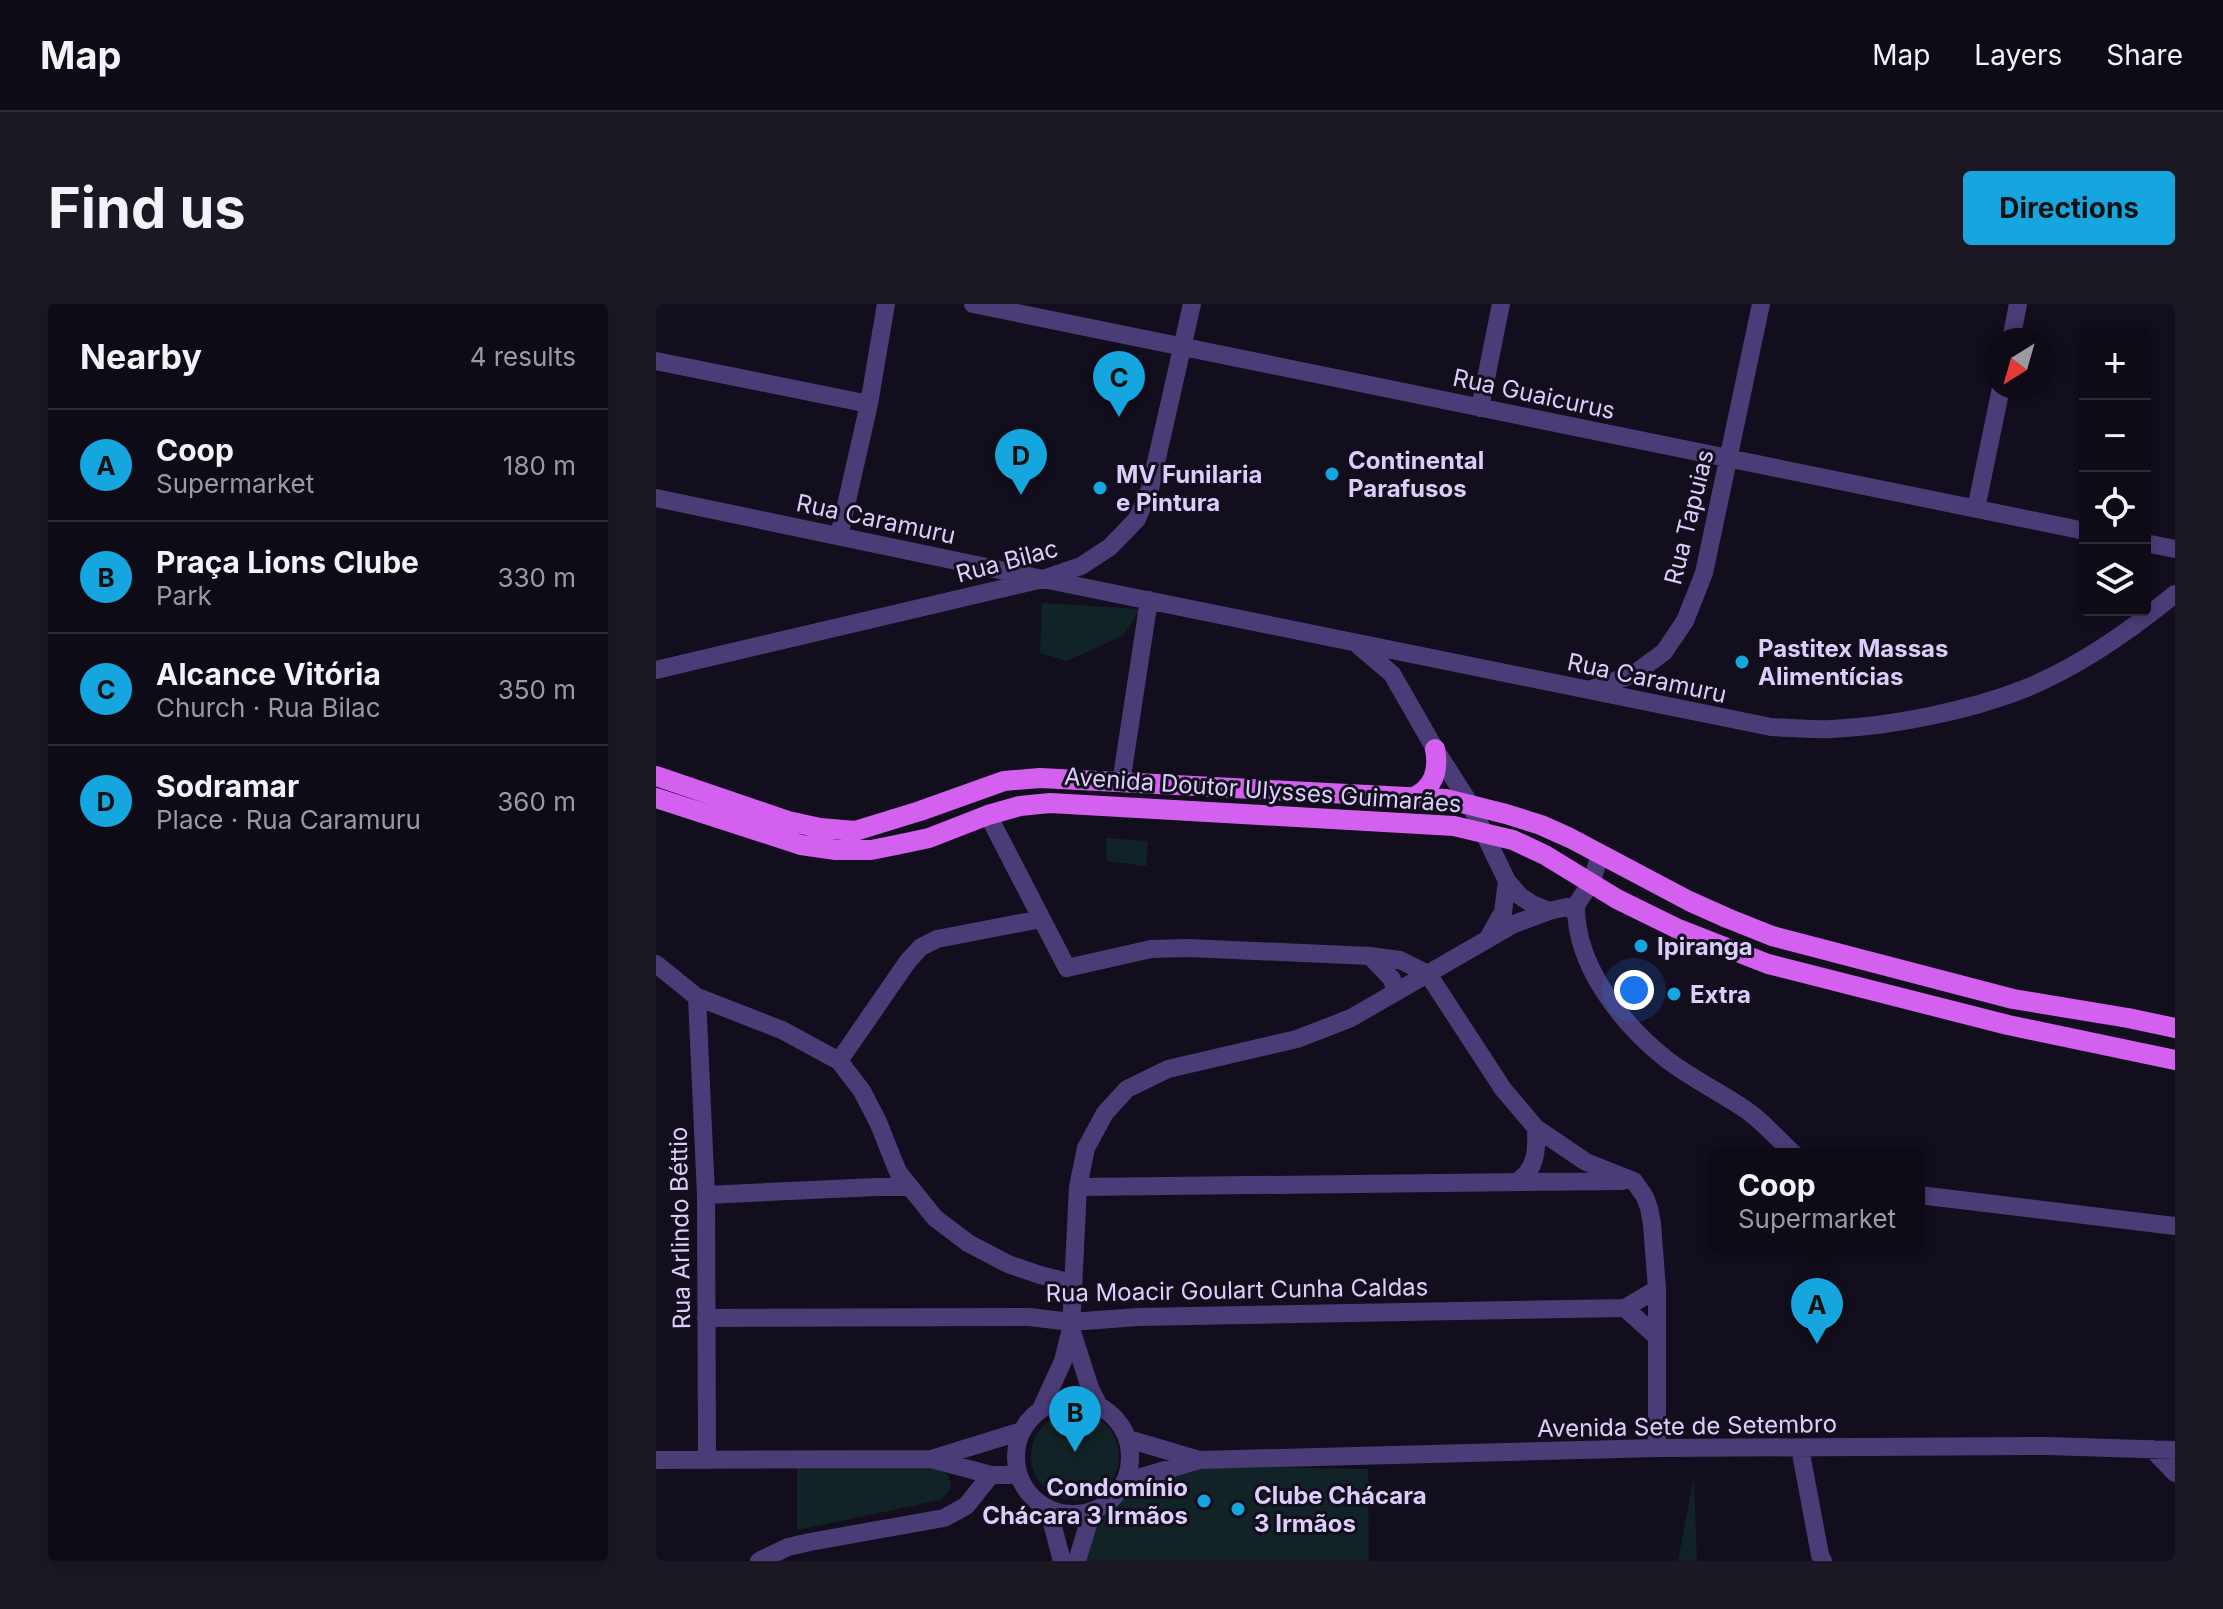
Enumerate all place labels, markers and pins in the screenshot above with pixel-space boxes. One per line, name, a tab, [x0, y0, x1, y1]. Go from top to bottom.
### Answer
pin: C	[1093, 351, 1145, 417]
pin: D	[995, 429, 1047, 495]
place label: Continental Parafusos	[1348, 446, 1484, 503]
place label: MV Funilaria e Pintura	[1116, 460, 1262, 517]
marker: Continental Parafusos	[1323, 465, 1341, 483]
marker: MV Funilaria e Pintura	[1091, 479, 1109, 497]
place label: Pastitex Massas Alimentícias	[1758, 634, 1948, 691]
marker: Pastitex Massas Alimentícias	[1733, 653, 1751, 671]
place label: Ipiranga	[1657, 932, 1753, 961]
marker: Ipiranga	[1632, 937, 1650, 955]
place label: Extra	[1690, 980, 1751, 1009]
marker: Extra	[1665, 985, 1683, 1003]
pin: A	[1791, 1278, 1843, 1344]
pin: B	[1049, 1386, 1101, 1452]
place label: Condomínio Chácara 3 Irmãos	[982, 1473, 1188, 1530]
place label: Clube Chácara 3 Irmãos	[1254, 1481, 1427, 1538]
marker: Condomínio Chácara 3 Irmãos	[1195, 1492, 1213, 1510]
marker: Clube Chácara 3 Irmãos	[1229, 1500, 1247, 1518]

